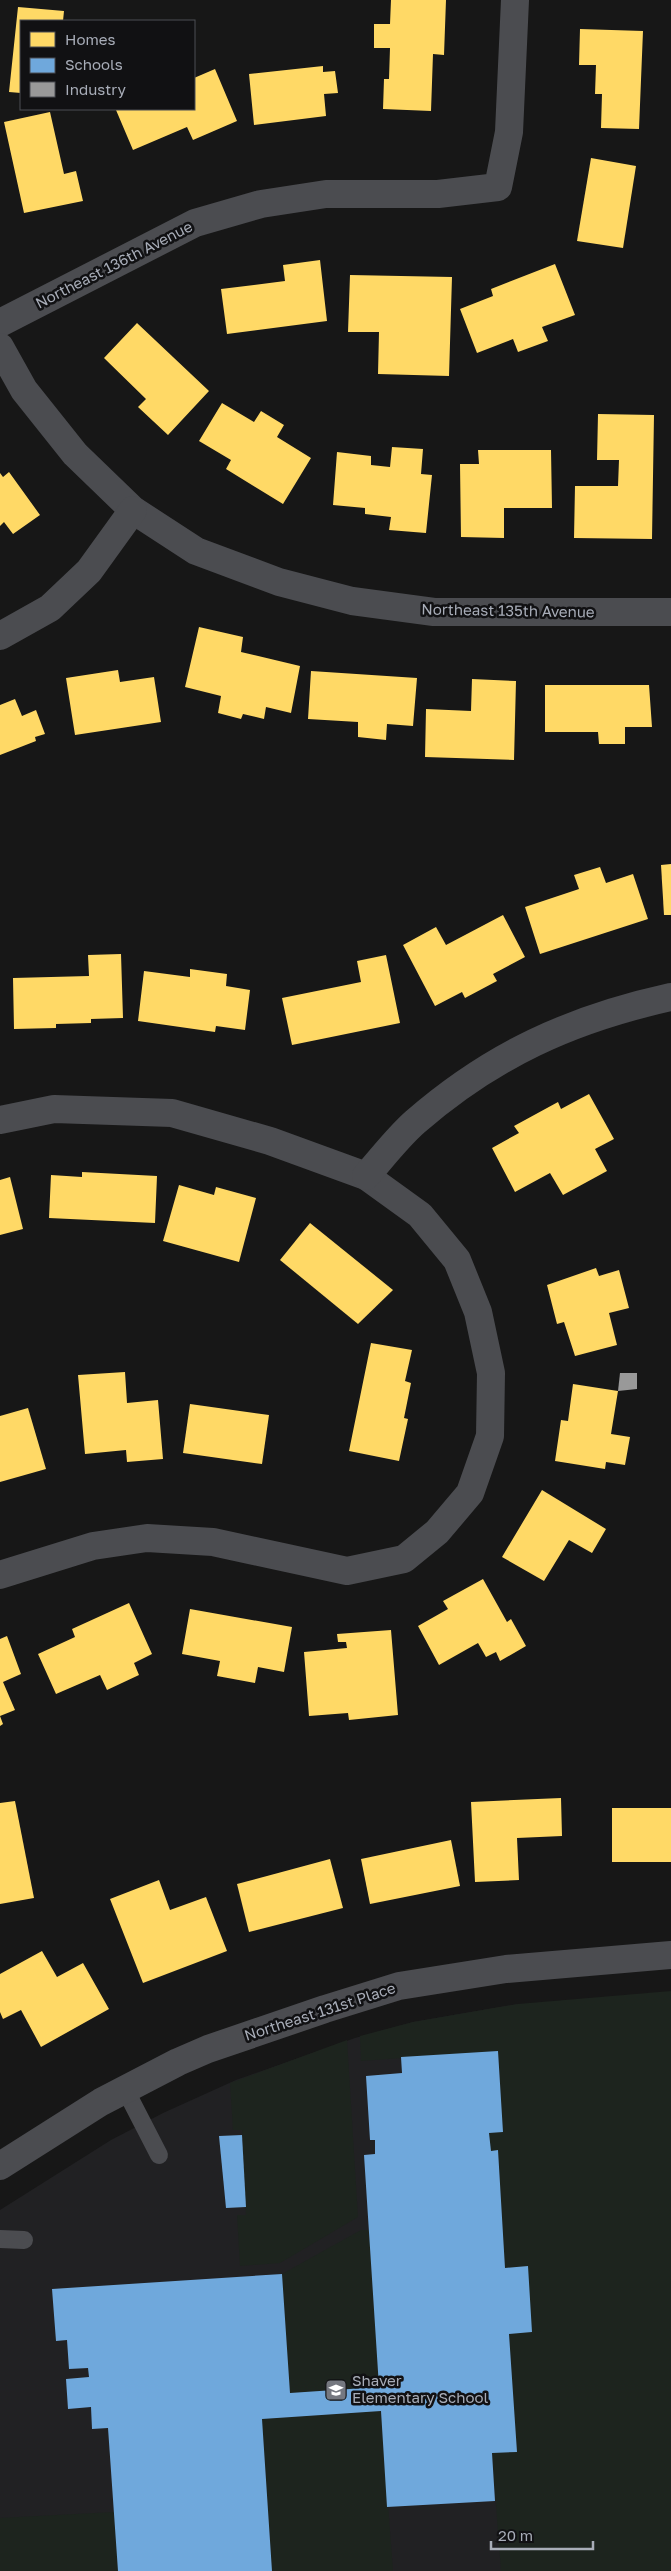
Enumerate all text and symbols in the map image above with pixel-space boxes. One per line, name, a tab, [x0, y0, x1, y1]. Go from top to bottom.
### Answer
legend	[20, 20, 195, 110]
text: Homes	[65, 30, 115, 48]
text: Schools	[65, 55, 123, 73]
text: Industry	[65, 80, 126, 98]
street label: Northeast 136th Avenue	[32, 217, 195, 312]
street label: Northeast 135th Avenue	[421, 599, 595, 621]
street label: Northeast 131st Place	[242, 1978, 398, 2044]
place label: Shaver Elementary School	[352, 2371, 488, 2406]
school or university icon: Shaver Elementary School	[324, 2378, 348, 2402]
scale bar	[491, 2518, 594, 2550]
text: 20 m	[498, 2526, 533, 2544]

